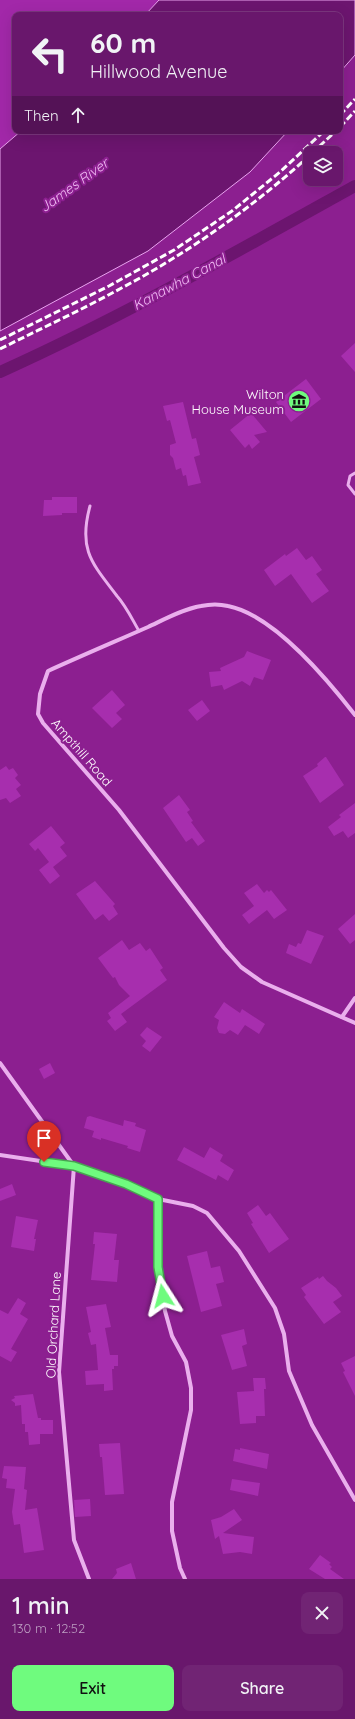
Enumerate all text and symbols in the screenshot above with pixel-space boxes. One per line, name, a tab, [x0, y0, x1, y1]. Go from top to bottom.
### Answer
text: 60 m	[90, 25, 156, 60]
icon: left	[24, 28, 76, 80]
text: Hillwood Avenue	[90, 60, 227, 83]
icon: ahead	[67, 104, 89, 126]
text: Then	[24, 106, 59, 125]
map controls	[303, 146, 343, 186]
button: layers	[303, 146, 343, 186]
water label: James River	[36, 153, 113, 216]
water label: Kanawha Canal	[129, 249, 230, 314]
place label: Wilton House Museum	[192, 386, 284, 417]
museum icon: Wilton House Museum	[286, 388, 312, 414]
street label: Ampthill Road	[48, 715, 116, 789]
pin	[27, 1121, 61, 1162]
icon: arrive	[33, 1127, 55, 1149]
street label: Old Orchard Lane	[42, 1271, 64, 1379]
position arrow	[142, 1275, 184, 1317]
text: 1 min	[12, 1590, 70, 1620]
button: close	[301, 1592, 343, 1634]
text: 130 m · 12:52	[12, 1620, 85, 1636]
button: Exit	[12, 1665, 174, 1711]
button: Share	[182, 1665, 343, 1711]

